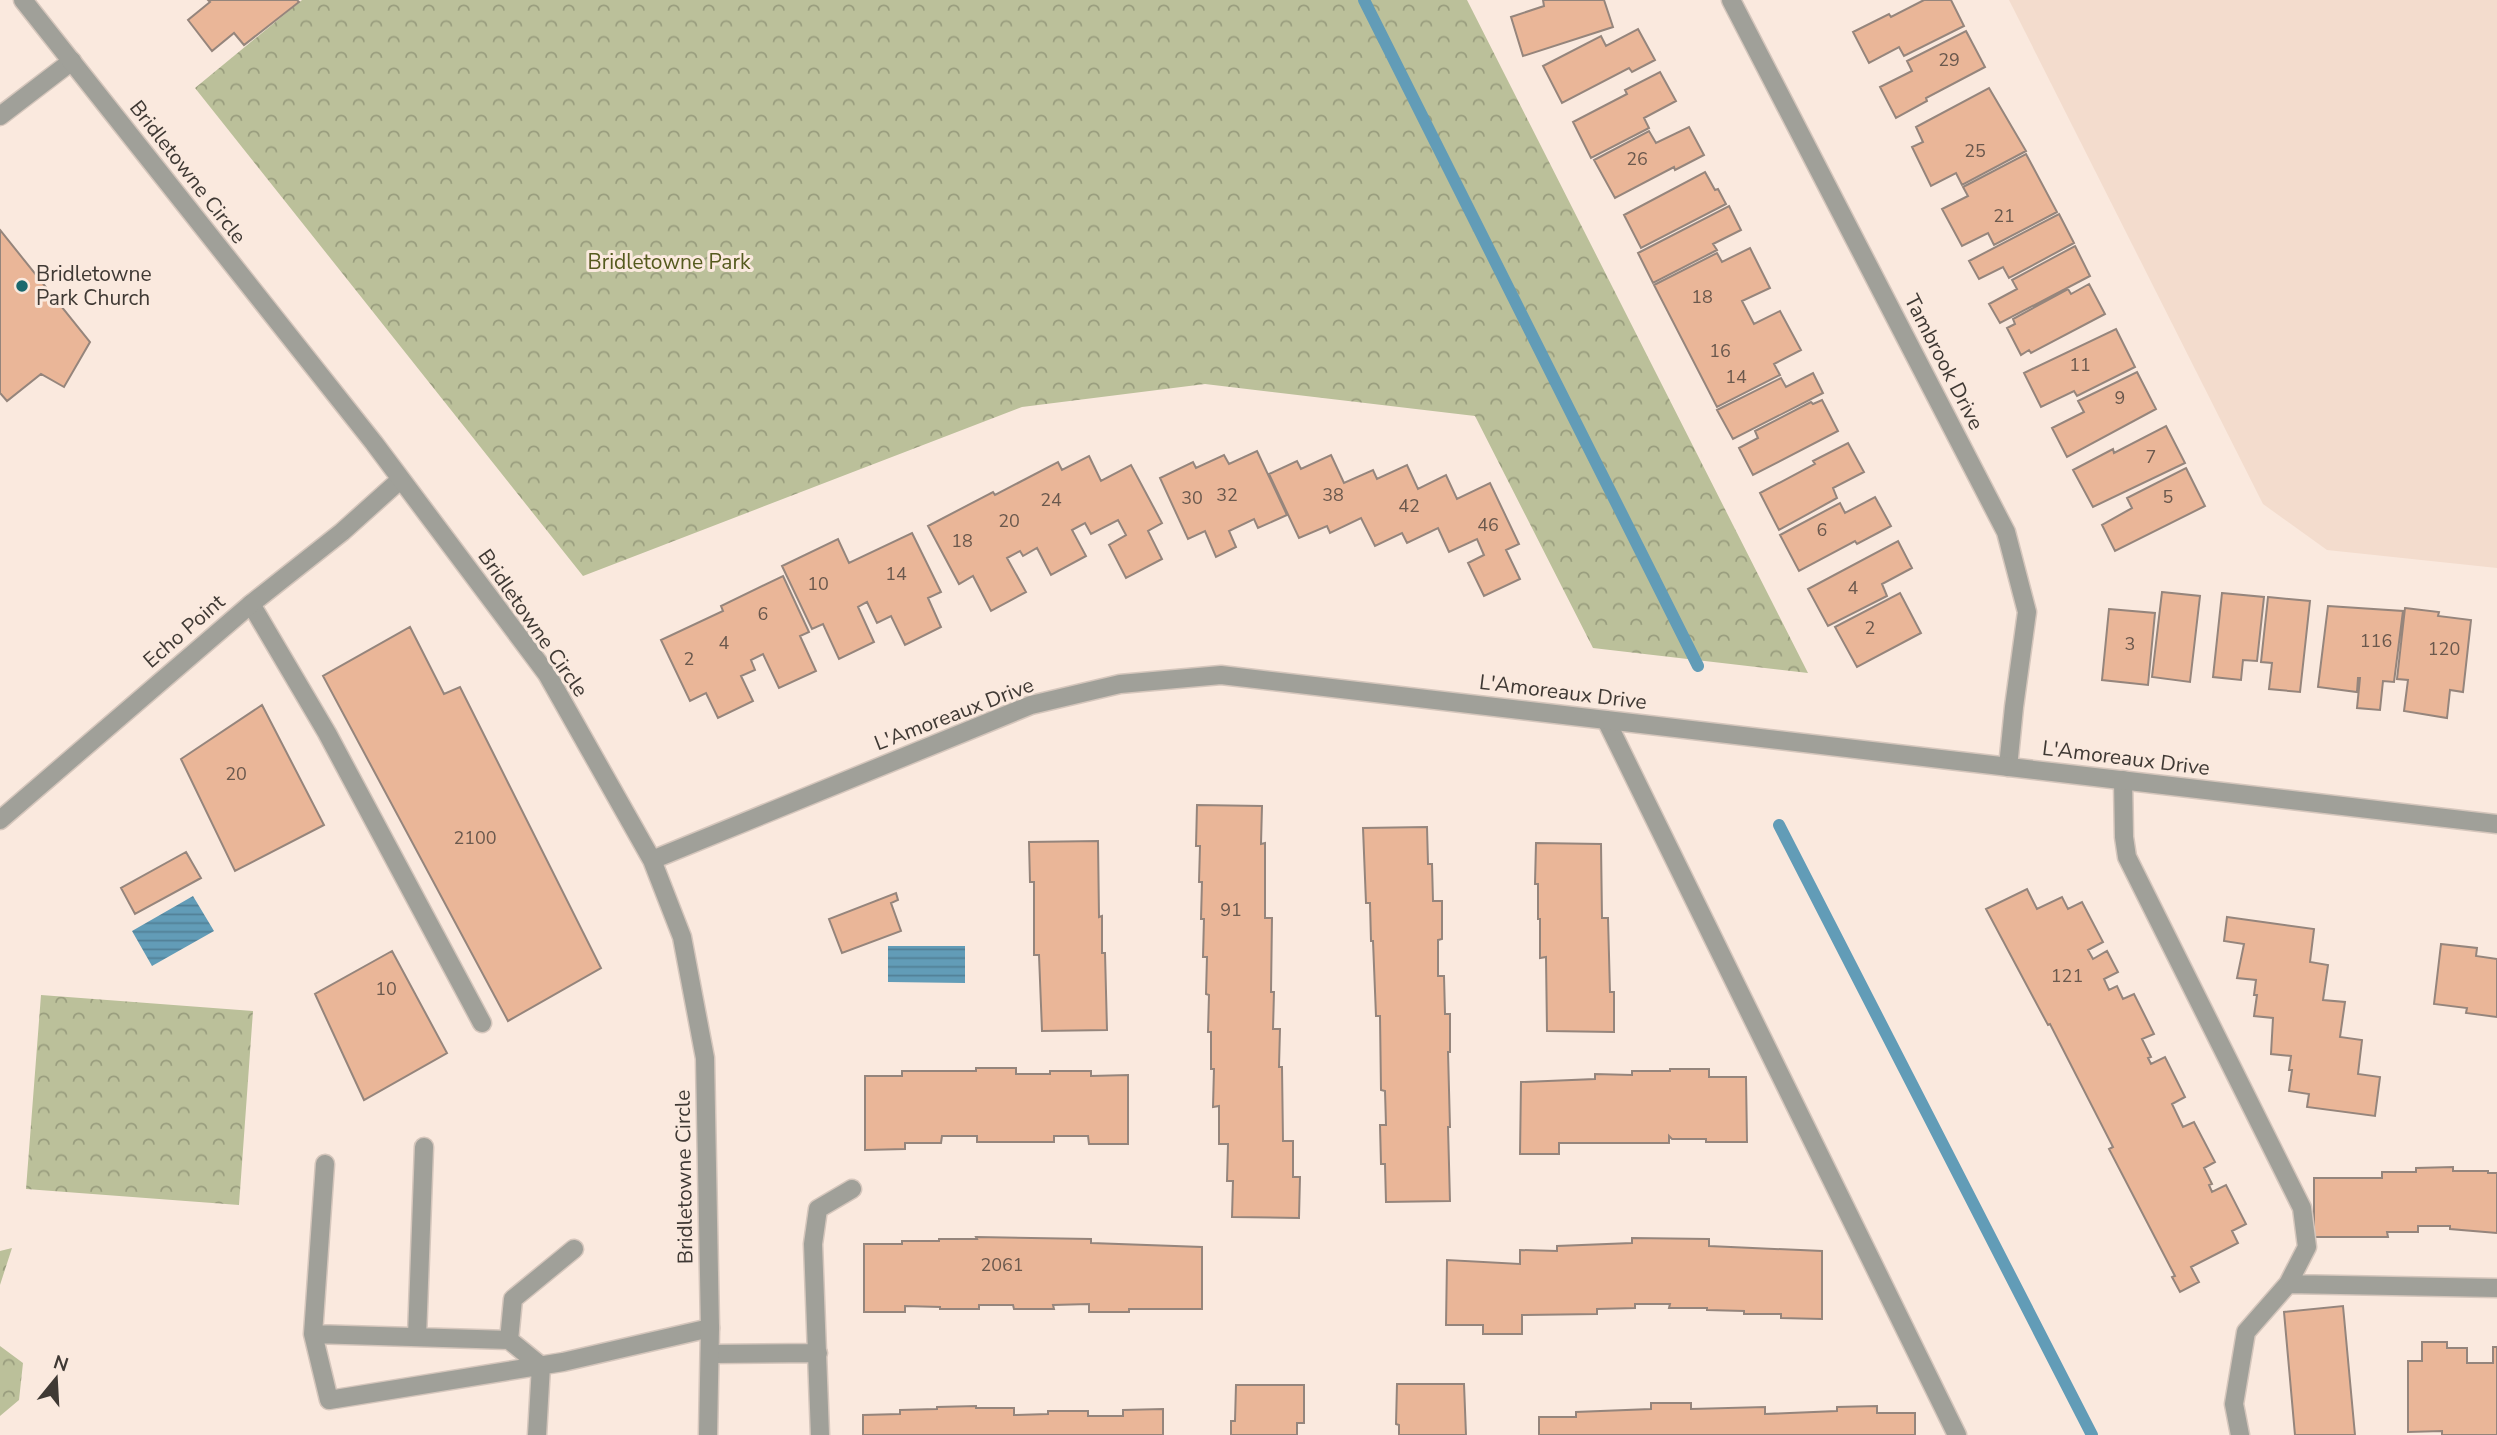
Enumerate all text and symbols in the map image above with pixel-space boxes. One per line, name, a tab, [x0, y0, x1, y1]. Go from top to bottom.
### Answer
house number: 29	[1938, 48, 1960, 72]
street label: Bridletowne Circle	[123, 95, 253, 249]
house number: 25	[1964, 139, 1986, 163]
house number: 26	[1626, 147, 1648, 171]
house number: 21	[1993, 204, 2015, 228]
park label: Bridletowne Park	[588, 248, 751, 276]
place label: Bridletowne Park Church	[36, 260, 152, 312]
marker: Bridletowne Park Church	[14, 278, 30, 294]
house number: 18	[1691, 285, 1713, 309]
street label: Tambrook Drive	[1898, 289, 1990, 435]
house number: 16	[1709, 339, 1731, 363]
house number: 11	[2069, 353, 2091, 377]
house number: 14	[1725, 365, 1747, 389]
house number: 9	[2115, 386, 2125, 410]
house number: 7	[2146, 445, 2156, 469]
house number: 32	[1216, 483, 1238, 507]
house number: 38	[1322, 483, 1344, 507]
house number: 5	[2163, 485, 2173, 509]
house number: 30	[1181, 486, 1203, 510]
house number: 24	[1040, 488, 1062, 512]
house number: 42	[1398, 494, 1420, 518]
house number: 20	[998, 509, 1020, 533]
house number: 46	[1477, 513, 1499, 537]
house number: 6	[1817, 518, 1827, 542]
house number: 18	[951, 529, 973, 553]
street label: Bridletowne Circle	[472, 544, 594, 702]
house number: 14	[885, 562, 907, 586]
house number: 10	[807, 572, 829, 596]
house number: 4	[1848, 576, 1859, 600]
street label: Echo Point	[137, 587, 231, 674]
house number: 6	[758, 602, 768, 626]
house number: 2	[1865, 616, 1875, 640]
house number: 116	[2360, 629, 2392, 653]
house number: 4	[719, 631, 730, 655]
house number: 3	[2125, 632, 2135, 656]
house number: 120	[2428, 637, 2460, 661]
house number: 2	[684, 647, 694, 671]
street label: L'Amoreaux Drive	[1478, 668, 1648, 716]
street label: L'Amoreaux Drive	[870, 671, 1038, 757]
street label: L'Amoreaux Drive	[2041, 734, 2211, 782]
house number: 20	[225, 762, 247, 786]
house number: 2100	[453, 826, 497, 850]
house number: 91	[1220, 898, 1242, 922]
house number: 121	[2051, 964, 2083, 988]
house number: 10	[375, 977, 397, 1001]
street label: Bridletowne Circle	[668, 1090, 700, 1264]
house number: 2061	[980, 1253, 1024, 1277]
north arrow	[21, 1344, 91, 1414]
text: N	[50, 1349, 72, 1378]

